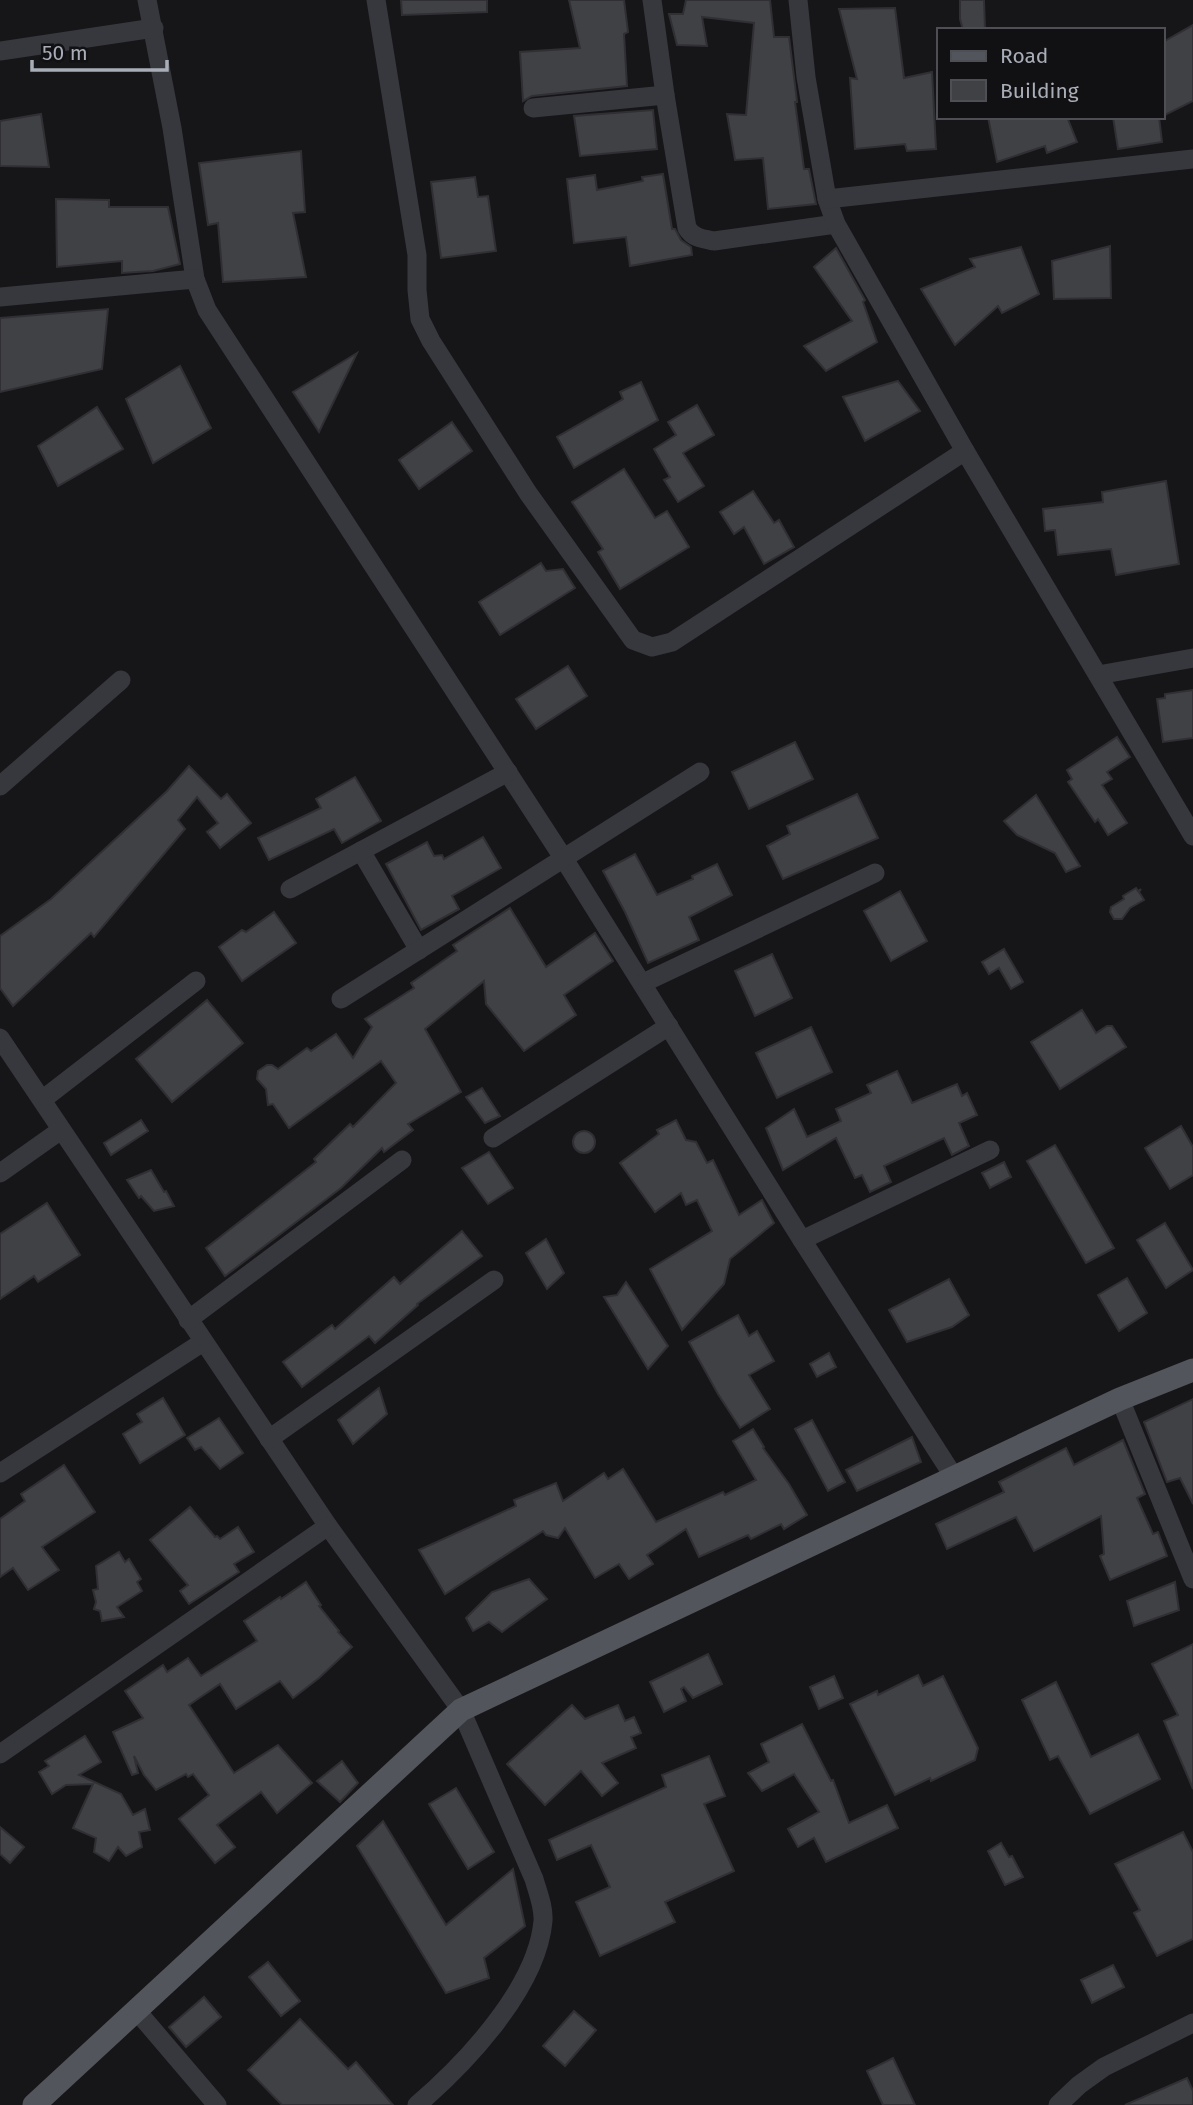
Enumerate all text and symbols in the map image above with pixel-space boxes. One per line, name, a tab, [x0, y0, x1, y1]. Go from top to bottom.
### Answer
scale bar	[32, 28, 166, 72]
legend	[937, 28, 1165, 119]
text: 50 m	[42, 40, 88, 66]
text: Road	[1000, 43, 1048, 69]
text: Building	[1000, 78, 1079, 104]

